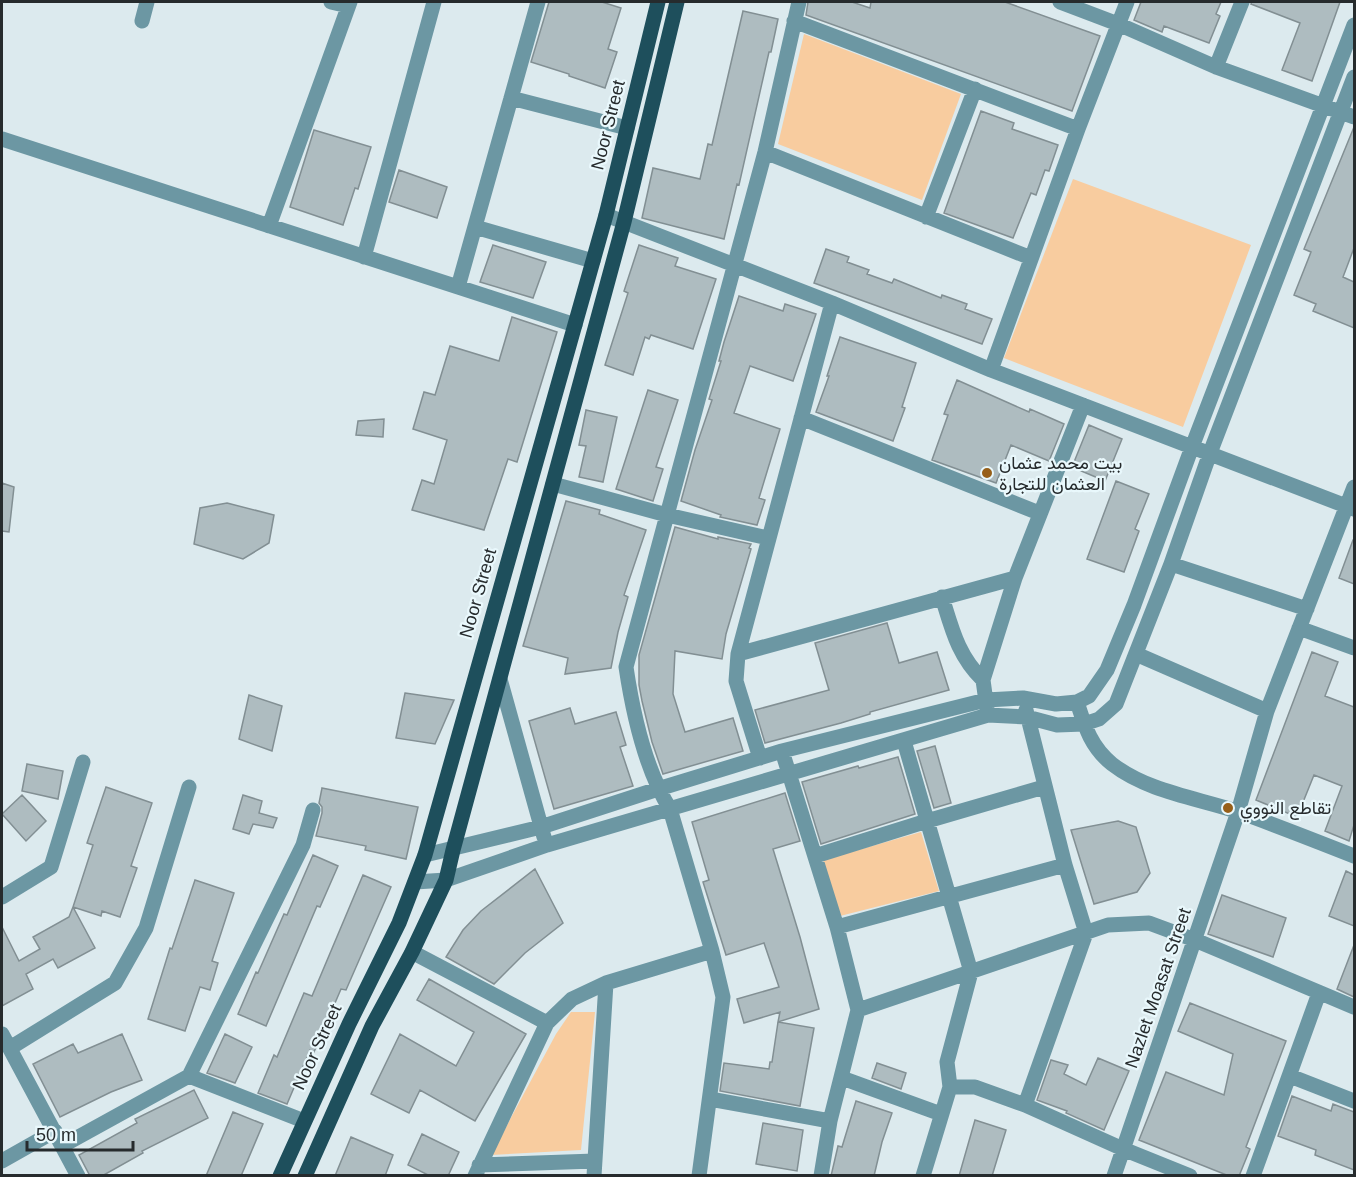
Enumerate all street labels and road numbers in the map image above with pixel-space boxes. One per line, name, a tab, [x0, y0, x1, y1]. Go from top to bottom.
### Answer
street label: Noor Street	[587, 78, 629, 172]
street label: Noor Street	[456, 546, 500, 640]
street label: Nazlet Moasat Street	[1121, 905, 1195, 1071]
street label: Noor Street	[288, 1001, 346, 1093]

